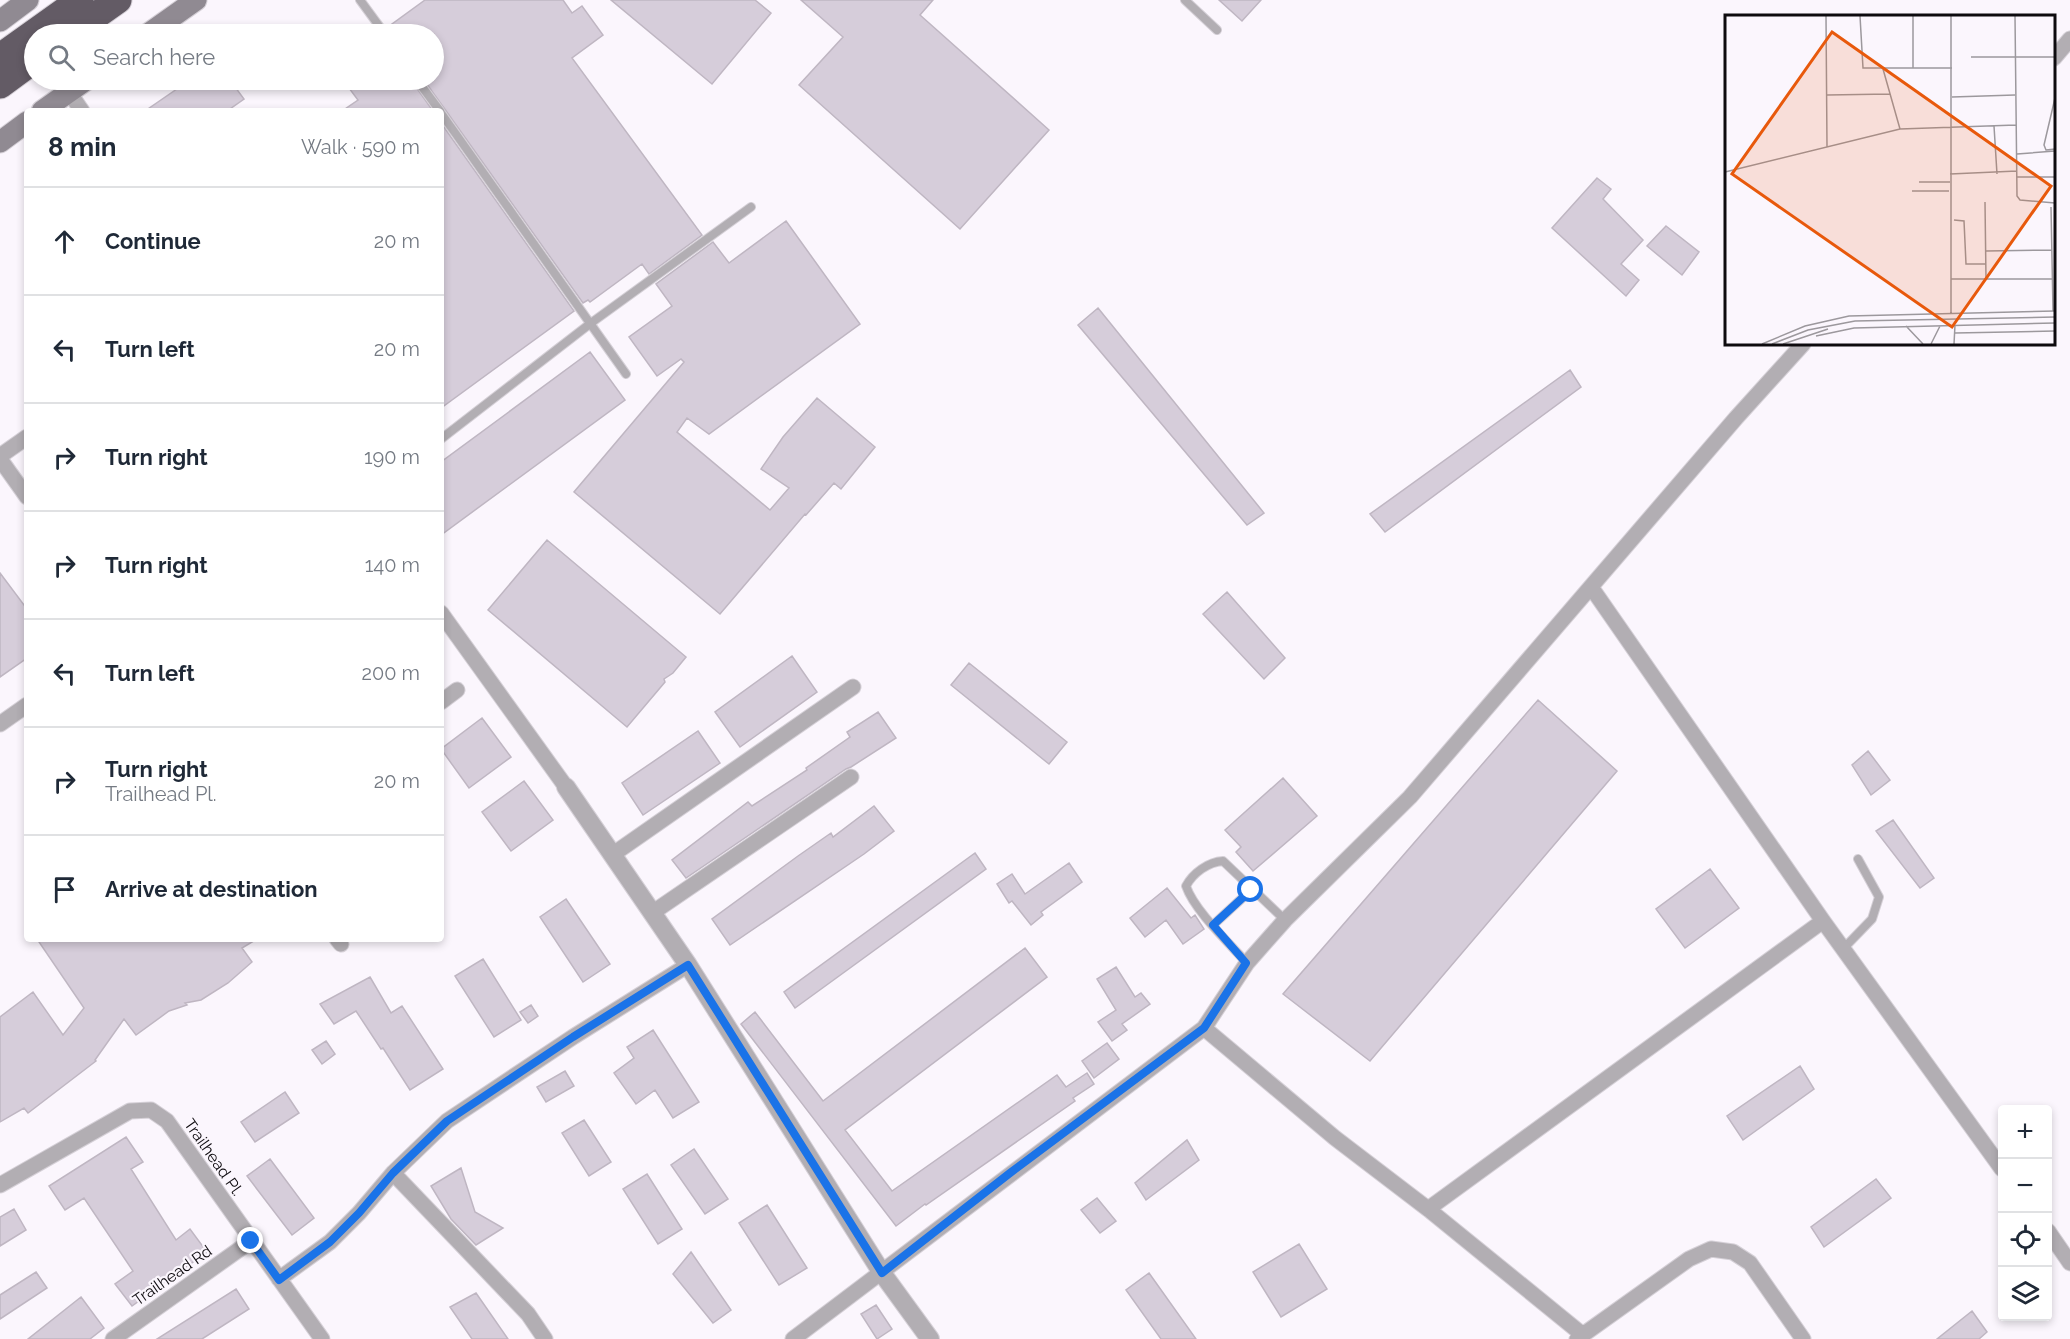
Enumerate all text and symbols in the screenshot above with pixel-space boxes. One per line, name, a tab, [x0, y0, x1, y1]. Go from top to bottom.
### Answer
inset map	[1725, 15, 2055, 345]
search box	[24, 24, 444, 90]
icon: search	[45, 41, 78, 74]
text: Search here	[93, 44, 215, 70]
text: 8 min	[48, 132, 116, 162]
text: Walk · 590 m	[301, 135, 420, 159]
icon: ahead	[48, 225, 81, 258]
text: Continue	[105, 228, 201, 254]
text: 20 m	[374, 229, 420, 253]
icon: left	[48, 333, 81, 366]
text: Turn left	[105, 336, 195, 362]
text: 20 m	[374, 337, 420, 361]
icon: right	[48, 441, 81, 474]
text: Turn right	[105, 444, 208, 470]
text: 190 m	[364, 445, 420, 469]
icon: right	[48, 549, 81, 582]
text: Turn right	[105, 552, 208, 578]
text: 140 m	[365, 553, 420, 577]
icon: left	[48, 657, 81, 690]
text: Turn left	[105, 660, 195, 686]
text: 200 m	[362, 661, 420, 685]
text: Turn right	[105, 756, 208, 782]
icon: right	[48, 765, 81, 798]
text: 20 m	[374, 769, 420, 793]
text: Trailhead Pl.	[105, 782, 217, 806]
icon: arrive	[48, 873, 81, 906]
text: Arrive at destination	[105, 876, 318, 902]
route start	[1237, 876, 1263, 902]
map controls	[1998, 1105, 2052, 1321]
button: +	[1998, 1105, 2052, 1159]
street label: Trailhead Pl.	[180, 1115, 247, 1199]
button: −	[1998, 1159, 2052, 1213]
button: locate	[1998, 1213, 2052, 1267]
route end	[237, 1227, 263, 1253]
street label: Trailhead Rd	[129, 1241, 215, 1310]
button: layers	[1998, 1267, 2052, 1321]

